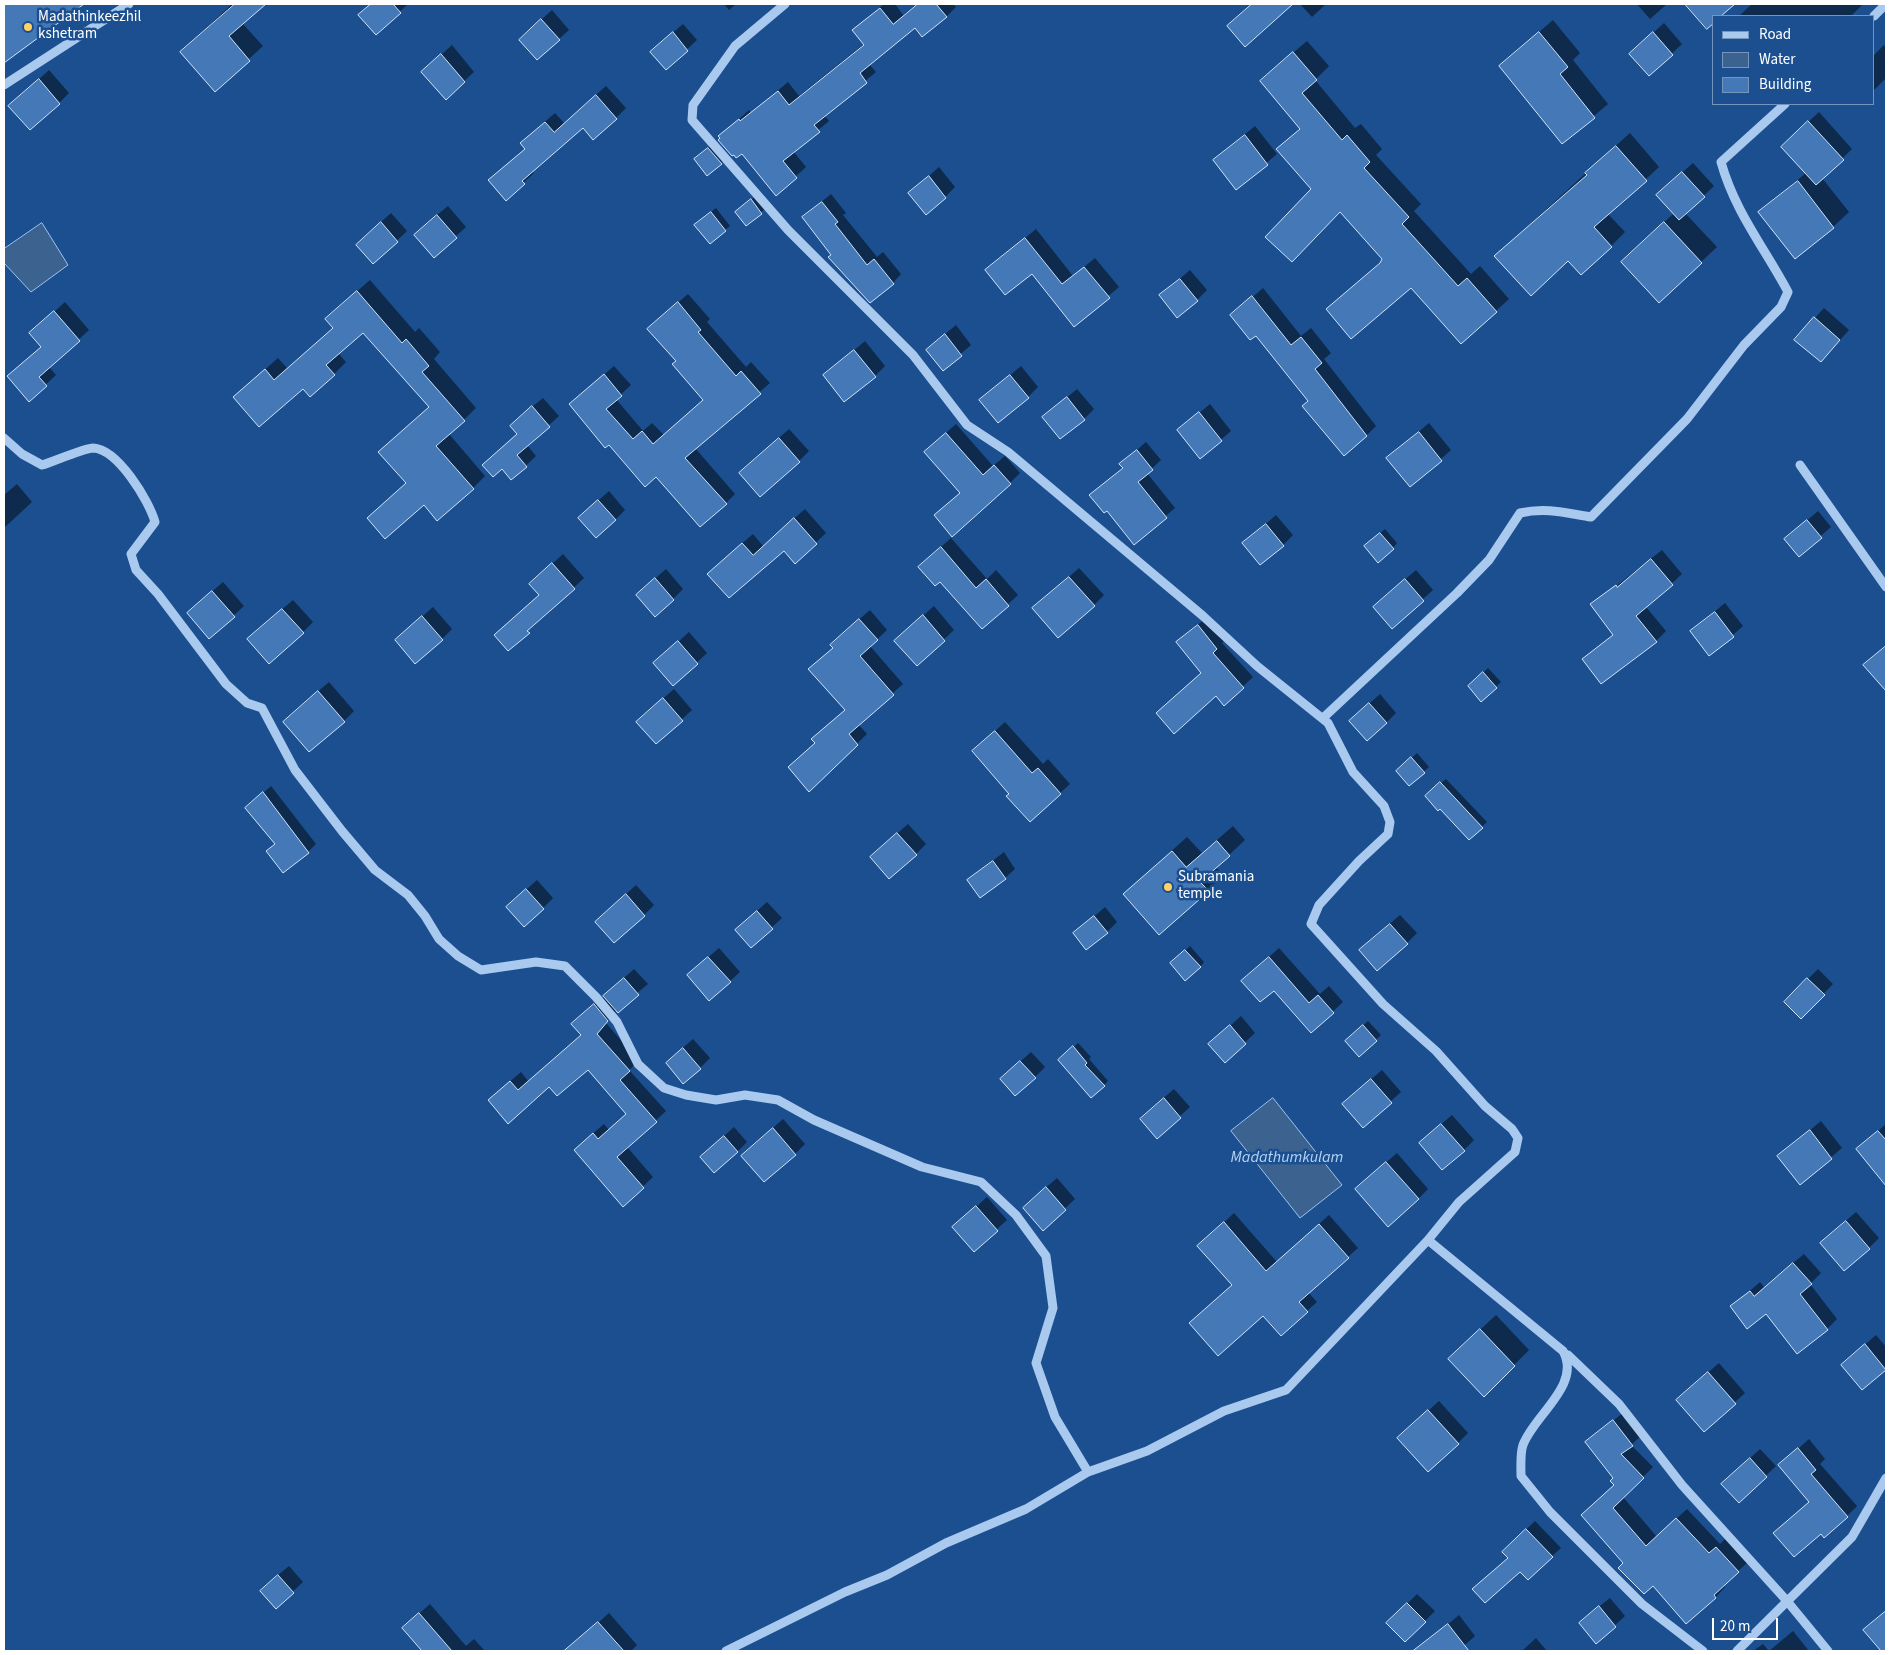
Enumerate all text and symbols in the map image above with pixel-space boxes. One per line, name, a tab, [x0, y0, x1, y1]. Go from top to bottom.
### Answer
place label: Madathinkeezhil kshetram	[38, 9, 141, 44]
legend	[1712, 15, 1875, 105]
marker: Madathinkeezhil kshetram	[22, 21, 34, 33]
text: Road	[1759, 24, 1791, 45]
text: Water	[1759, 49, 1795, 70]
text: Building	[1759, 74, 1811, 95]
place label: Subramania temple	[1178, 869, 1254, 904]
marker: Subramania temple	[1162, 881, 1174, 893]
water label: Madathumkulam	[1231, 1148, 1343, 1168]
scale bar	[1715, 1608, 1781, 1640]
text: 20 m	[1720, 1616, 1750, 1637]

